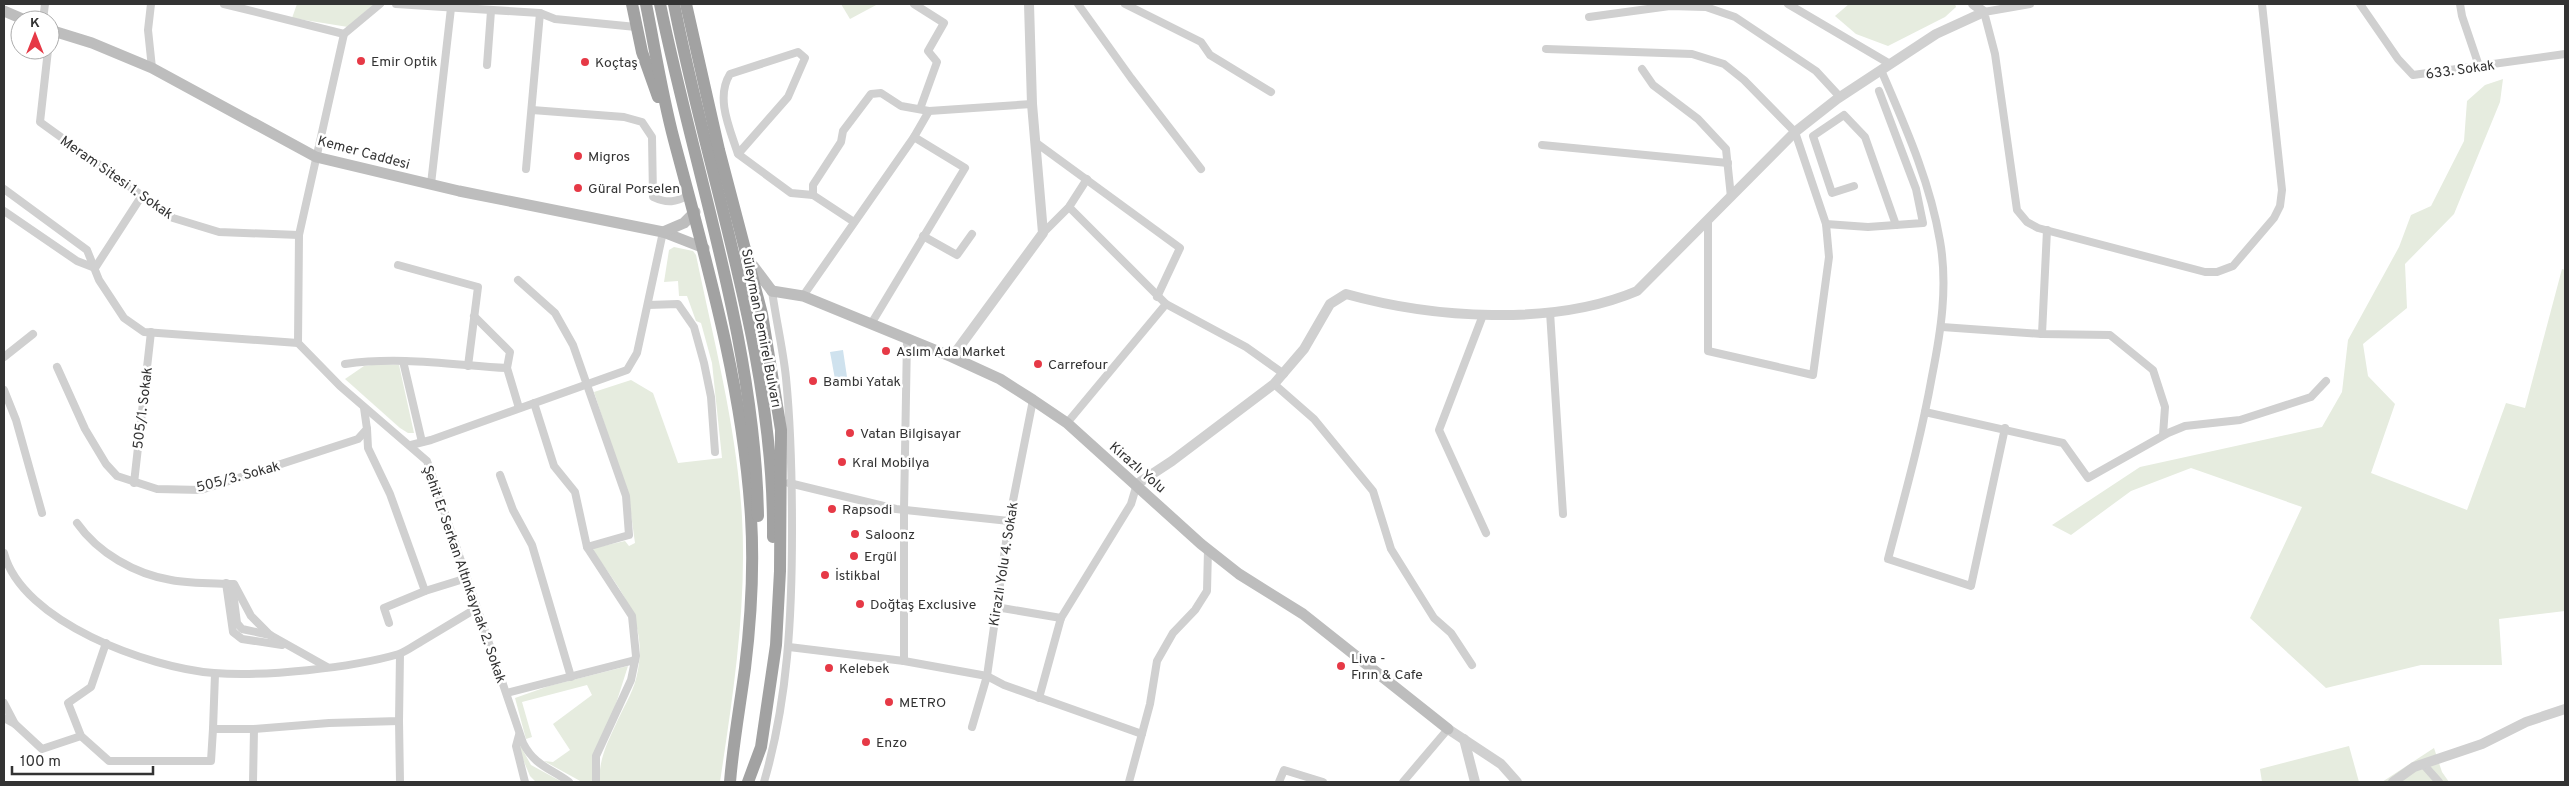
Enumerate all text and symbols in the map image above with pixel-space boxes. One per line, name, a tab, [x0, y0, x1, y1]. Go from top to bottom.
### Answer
north arrow	[10, 10, 60, 60]
text: K	[30, 15, 40, 32]
place label: Emir Optik	[371, 54, 438, 71]
marker: Emir Optik	[355, 55, 367, 67]
place label: Koçtaş	[595, 55, 638, 72]
marker: Koçtaş	[579, 56, 591, 68]
street label: 633. Sokak	[2425, 57, 2496, 84]
street label: Meram Sitesi 1. Sokak	[56, 133, 176, 224]
street label: Kemer Caddesi	[316, 133, 412, 174]
place label: Migros	[588, 149, 630, 166]
marker: Migros	[572, 150, 584, 162]
place label: Güral Porselen	[588, 181, 680, 198]
marker: Güral Porselen	[572, 182, 584, 194]
street label: Süleyman Demirel Bulvarı	[737, 247, 784, 409]
place label: Aslım Ada Market	[896, 344, 1005, 361]
marker: Aslım Ada Market	[880, 345, 892, 357]
place label: Carrefour	[1048, 357, 1108, 374]
marker: Carrefour	[1032, 358, 1044, 370]
street label: 505/1. Sokak	[130, 366, 157, 450]
place label: Bambi Yatak	[823, 374, 901, 391]
marker: Bambi Yatak	[807, 375, 819, 387]
place label: Vatan Bilgisayar	[860, 426, 961, 443]
marker: Vatan Bilgisayar	[844, 427, 856, 439]
street label: Kirazlı Yolu	[1105, 439, 1169, 497]
place label: Kral Mobilya	[852, 455, 929, 472]
marker: Kral Mobilya	[836, 456, 848, 468]
street label: 505/3. Sokak	[195, 458, 282, 497]
street label: Şehit Er Serkan Altınkaynak 2. Sokak	[418, 463, 509, 686]
street label: Kirazlı Yolu 4. Sokak	[986, 501, 1023, 628]
place label: Rapsodi	[842, 502, 892, 519]
marker: Rapsodi	[826, 503, 838, 515]
place label: Saloonz	[865, 527, 915, 544]
marker: Saloonz	[849, 528, 861, 540]
place label: Ergül	[864, 549, 897, 566]
marker: Ergül	[848, 550, 860, 562]
place label: İstikbal	[835, 567, 880, 585]
marker: İstikbal	[819, 569, 831, 581]
place label: Doğtaş Exclusive	[870, 597, 976, 614]
marker: Doğtaş Exclusive	[854, 598, 866, 610]
place label: Liva - Fırın & Cafe	[1351, 651, 1423, 684]
marker: Liva - Fırın & Cafe	[1335, 660, 1347, 672]
place label: Kelebek	[839, 661, 890, 678]
marker: Kelebek	[823, 662, 835, 674]
place label: METRO	[899, 695, 946, 712]
marker: METRO	[883, 696, 895, 708]
place label: Enzo	[876, 735, 907, 752]
marker: Enzo	[860, 736, 872, 748]
scale bar	[12, 744, 154, 776]
text: 100 m	[20, 753, 61, 772]

